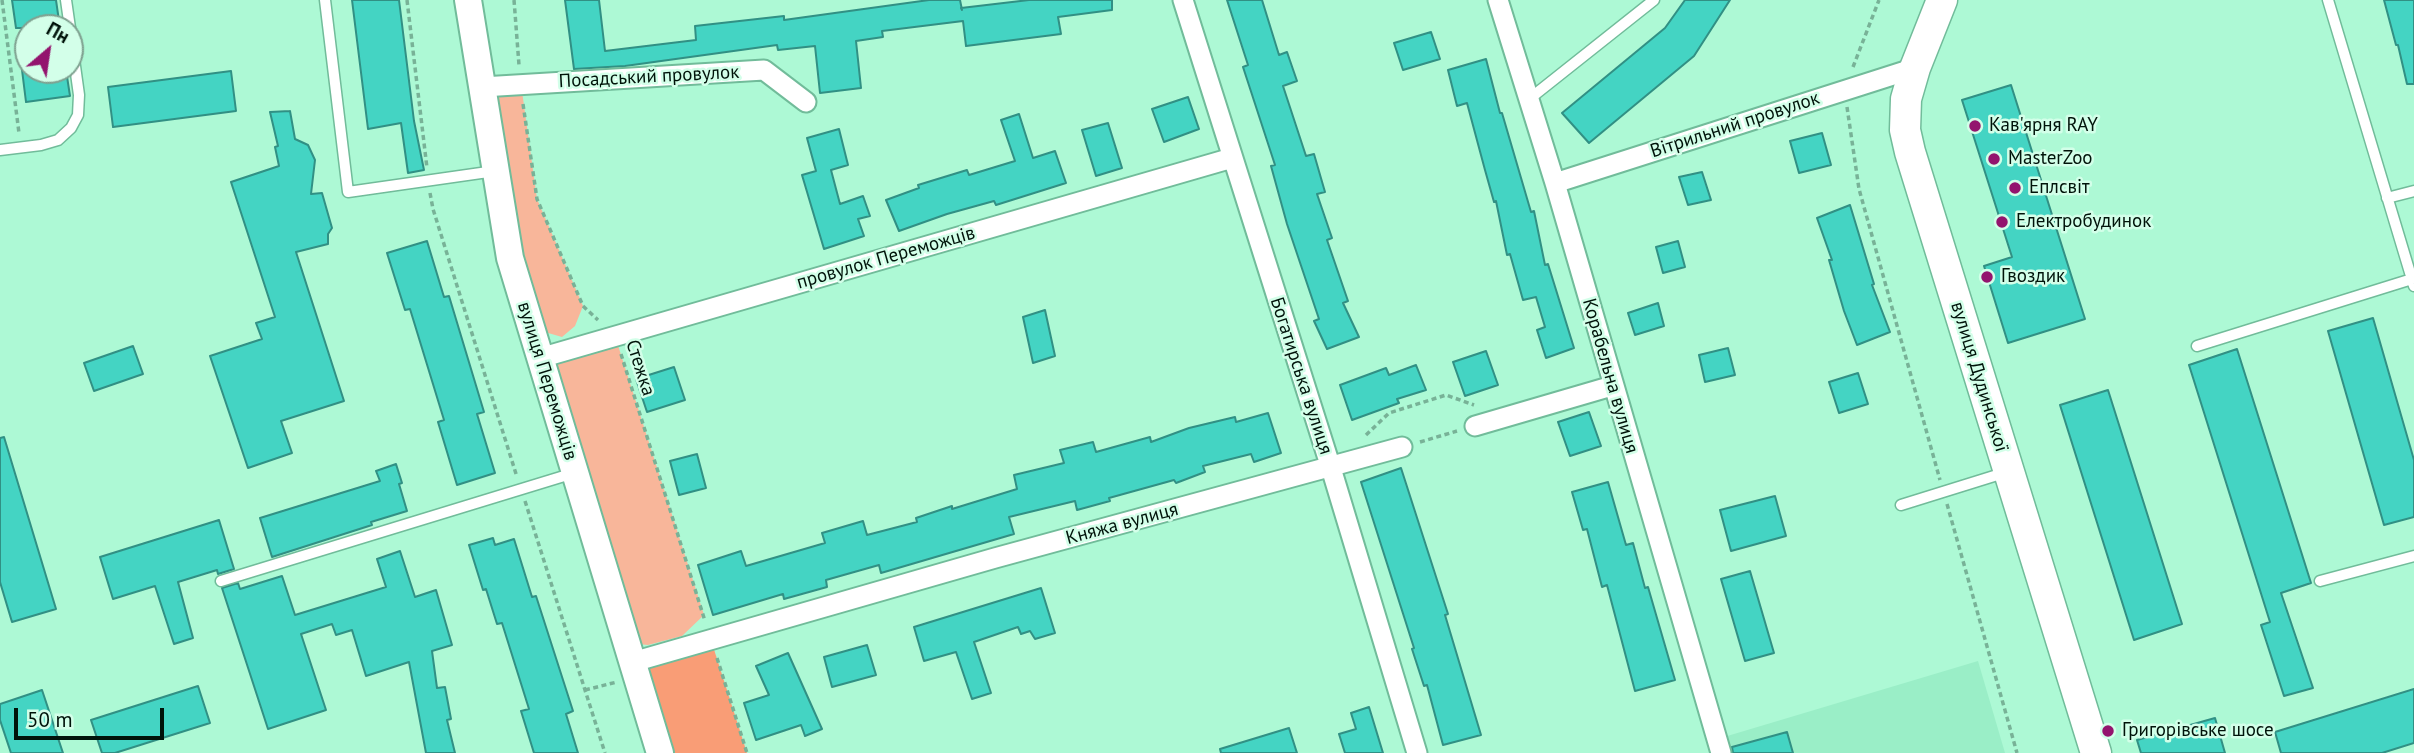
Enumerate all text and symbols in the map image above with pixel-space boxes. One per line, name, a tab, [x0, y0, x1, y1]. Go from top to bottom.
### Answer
north arrow	[14, 14, 84, 84]
text: Пн	[43, 16, 74, 48]
street label: Посадський провулок	[558, 61, 740, 93]
street label: Вітрильний провулок	[1648, 87, 1822, 163]
place label: Кав'ярня RAY	[1989, 115, 2098, 137]
marker: Кав'ярня RAY	[1967, 118, 1983, 134]
place label: MasterZoo	[2008, 148, 2093, 170]
marker: MasterZoo	[1986, 151, 2002, 167]
place label: Еплсвіт	[2029, 177, 2090, 199]
marker: Еплсвіт	[2007, 180, 2023, 196]
place label: Електробудинок	[2016, 211, 2151, 233]
marker: Електробудинок	[1994, 214, 2010, 230]
street label: провулок Переможців	[794, 222, 978, 294]
place label: Гвоздик	[2001, 266, 2065, 288]
marker: Гвоздик	[1979, 269, 1995, 285]
street label: Богатирська вулиця	[1265, 295, 1337, 457]
street label: Корабельна вулиця	[1577, 296, 1643, 456]
street label: вулиця Переможців	[512, 299, 582, 463]
street label: вулиця Дудинської	[1945, 299, 2013, 455]
street label: Стежка	[620, 337, 660, 399]
street label: Княжа вулиця	[1063, 498, 1181, 550]
scale bar	[18, 694, 168, 738]
text: 50 m	[27, 706, 73, 733]
place label: Григорівське шосе	[2122, 720, 2274, 742]
marker: Григорівське шосе	[2100, 723, 2116, 739]

